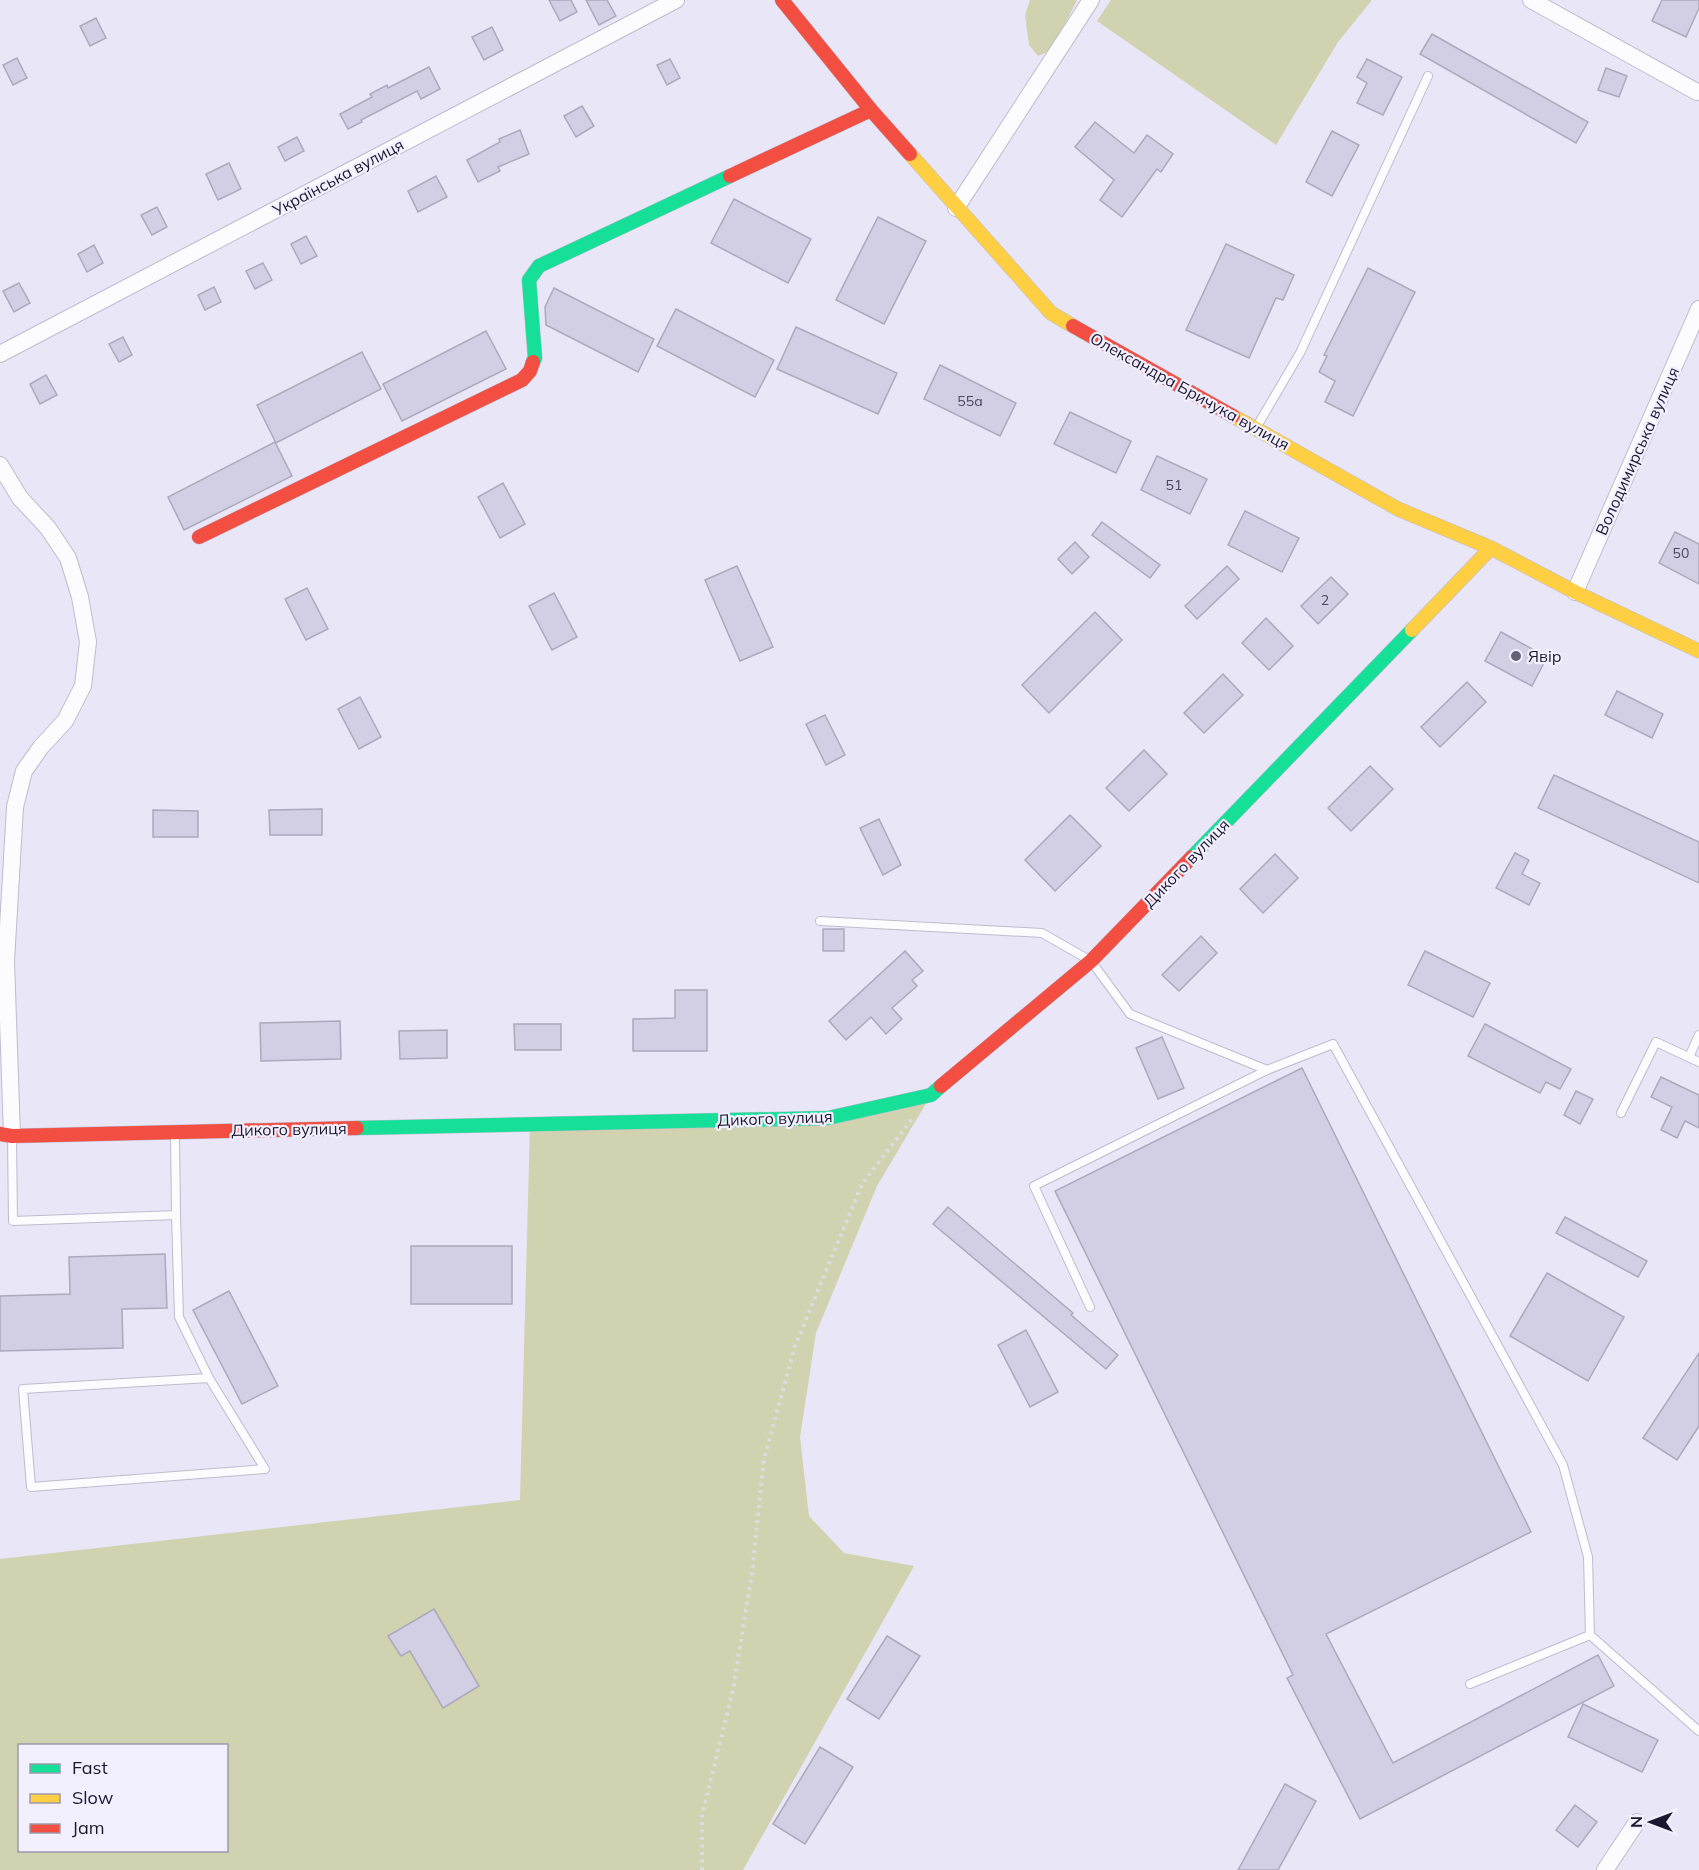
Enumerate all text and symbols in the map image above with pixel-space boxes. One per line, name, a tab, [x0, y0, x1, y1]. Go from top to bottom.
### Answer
street label: Українська вулиця	[268, 134, 407, 220]
street label: Олександра Бричука вулиця	[1087, 328, 1293, 454]
street label: Володимирська вулиця	[1591, 364, 1683, 538]
house number: 55а	[957, 392, 983, 410]
house number: 51	[1166, 476, 1182, 494]
house number: 50	[1673, 544, 1689, 562]
house number: 2	[1321, 591, 1329, 609]
place label: Явiр	[1528, 646, 1562, 666]
marker: Явiр	[1509, 649, 1523, 663]
street label: Дикого вулиця	[1139, 815, 1233, 911]
street label: Дикого вулиця	[717, 1106, 833, 1130]
street label: Дикого вулиця	[231, 1118, 347, 1140]
legend	[18, 1744, 228, 1852]
text: Fast	[72, 1756, 108, 1779]
text: Slow	[72, 1786, 114, 1809]
north arrow	[1621, 1792, 1681, 1852]
text: Jam	[72, 1816, 105, 1839]
text: N	[1626, 1816, 1646, 1828]

